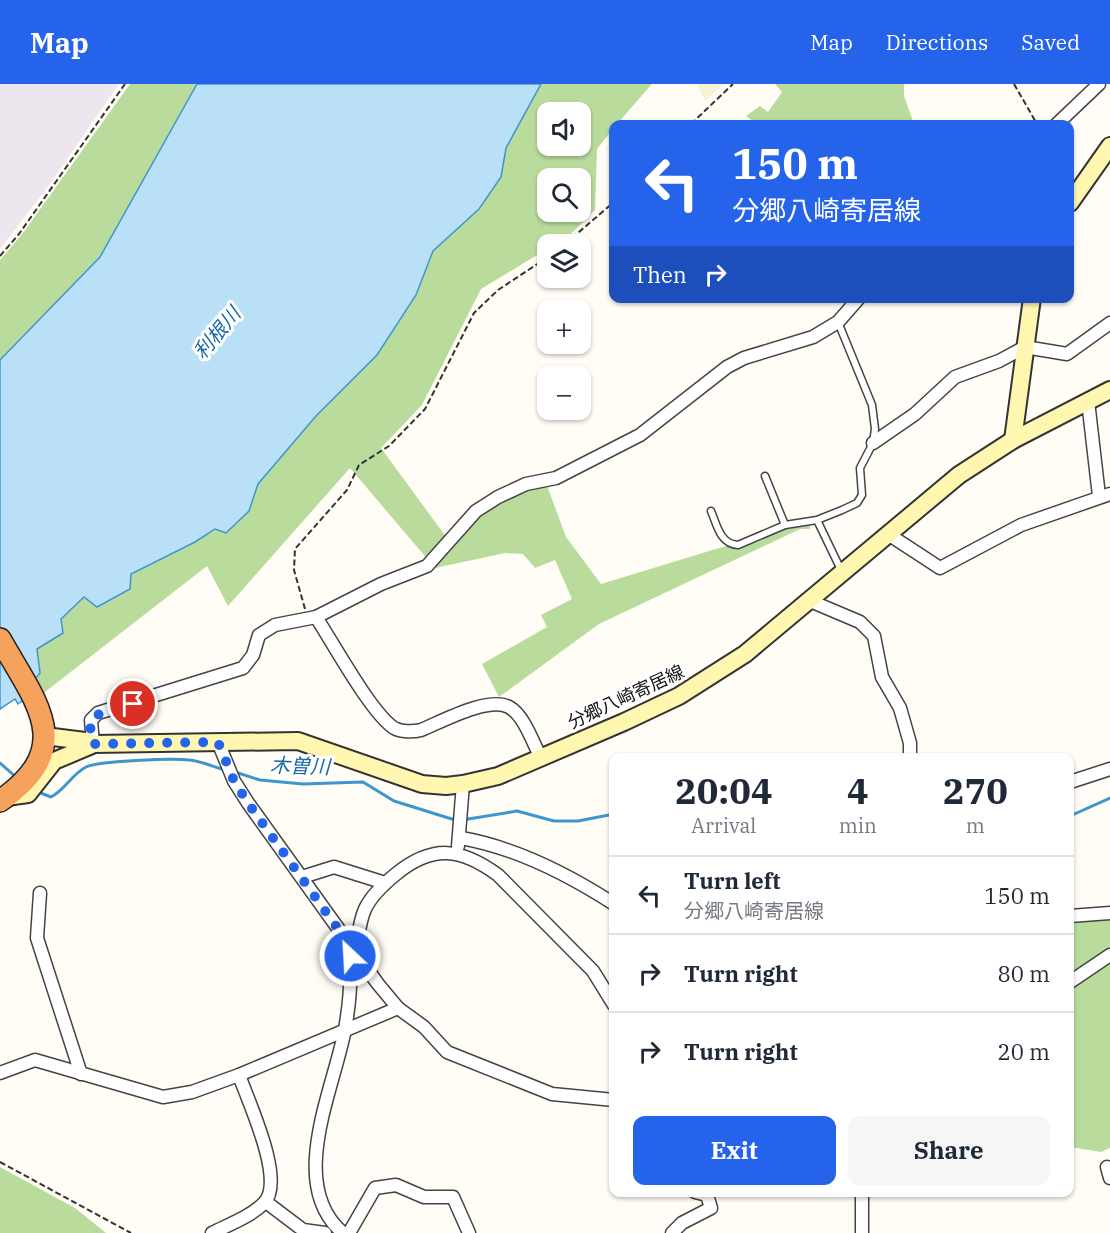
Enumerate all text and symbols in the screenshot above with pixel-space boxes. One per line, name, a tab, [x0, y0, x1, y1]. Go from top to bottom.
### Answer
text: Map	[30, 24, 89, 61]
text: Map	[810, 28, 853, 56]
text: Directions	[886, 28, 988, 56]
text: Saved	[1021, 28, 1080, 56]
map controls	[537, 102, 591, 420]
button: sound	[537, 102, 591, 156]
text: 150 m	[732, 136, 858, 191]
icon: left	[633, 144, 711, 222]
button: search	[537, 168, 591, 222]
text: 分郷八崎寄居線	[732, 192, 921, 227]
button: layers	[537, 234, 591, 288]
icon: right	[699, 258, 732, 291]
text: Then	[633, 260, 687, 289]
water label: 利根川	[187, 299, 248, 364]
button: +	[537, 300, 591, 354]
button: −	[537, 366, 591, 420]
street label: 分郷八崎寄居線	[564, 659, 688, 734]
pin	[107, 678, 158, 729]
icon: arrive	[116, 687, 149, 720]
water label: 木曽川	[270, 751, 332, 780]
text: 20:04	[675, 767, 772, 814]
text: 4	[847, 767, 869, 814]
text: 270	[943, 767, 1008, 814]
text: Arrival	[691, 812, 756, 839]
text: min	[839, 812, 877, 839]
text: m	[966, 812, 985, 839]
text: Turn left	[684, 866, 780, 895]
icon: left	[633, 879, 666, 912]
text: 150 m	[984, 881, 1050, 910]
text: 分郷八崎寄居線	[684, 897, 824, 924]
position arrow	[318, 924, 382, 988]
icon: right	[633, 957, 666, 990]
text: Turn right	[684, 959, 798, 988]
text: 80 m	[998, 959, 1050, 988]
icon: right	[633, 1035, 666, 1068]
text: Turn right	[684, 1037, 798, 1066]
text: 20 m	[998, 1037, 1050, 1066]
button: Exit	[633, 1116, 836, 1185]
button: Share	[848, 1116, 1050, 1185]

